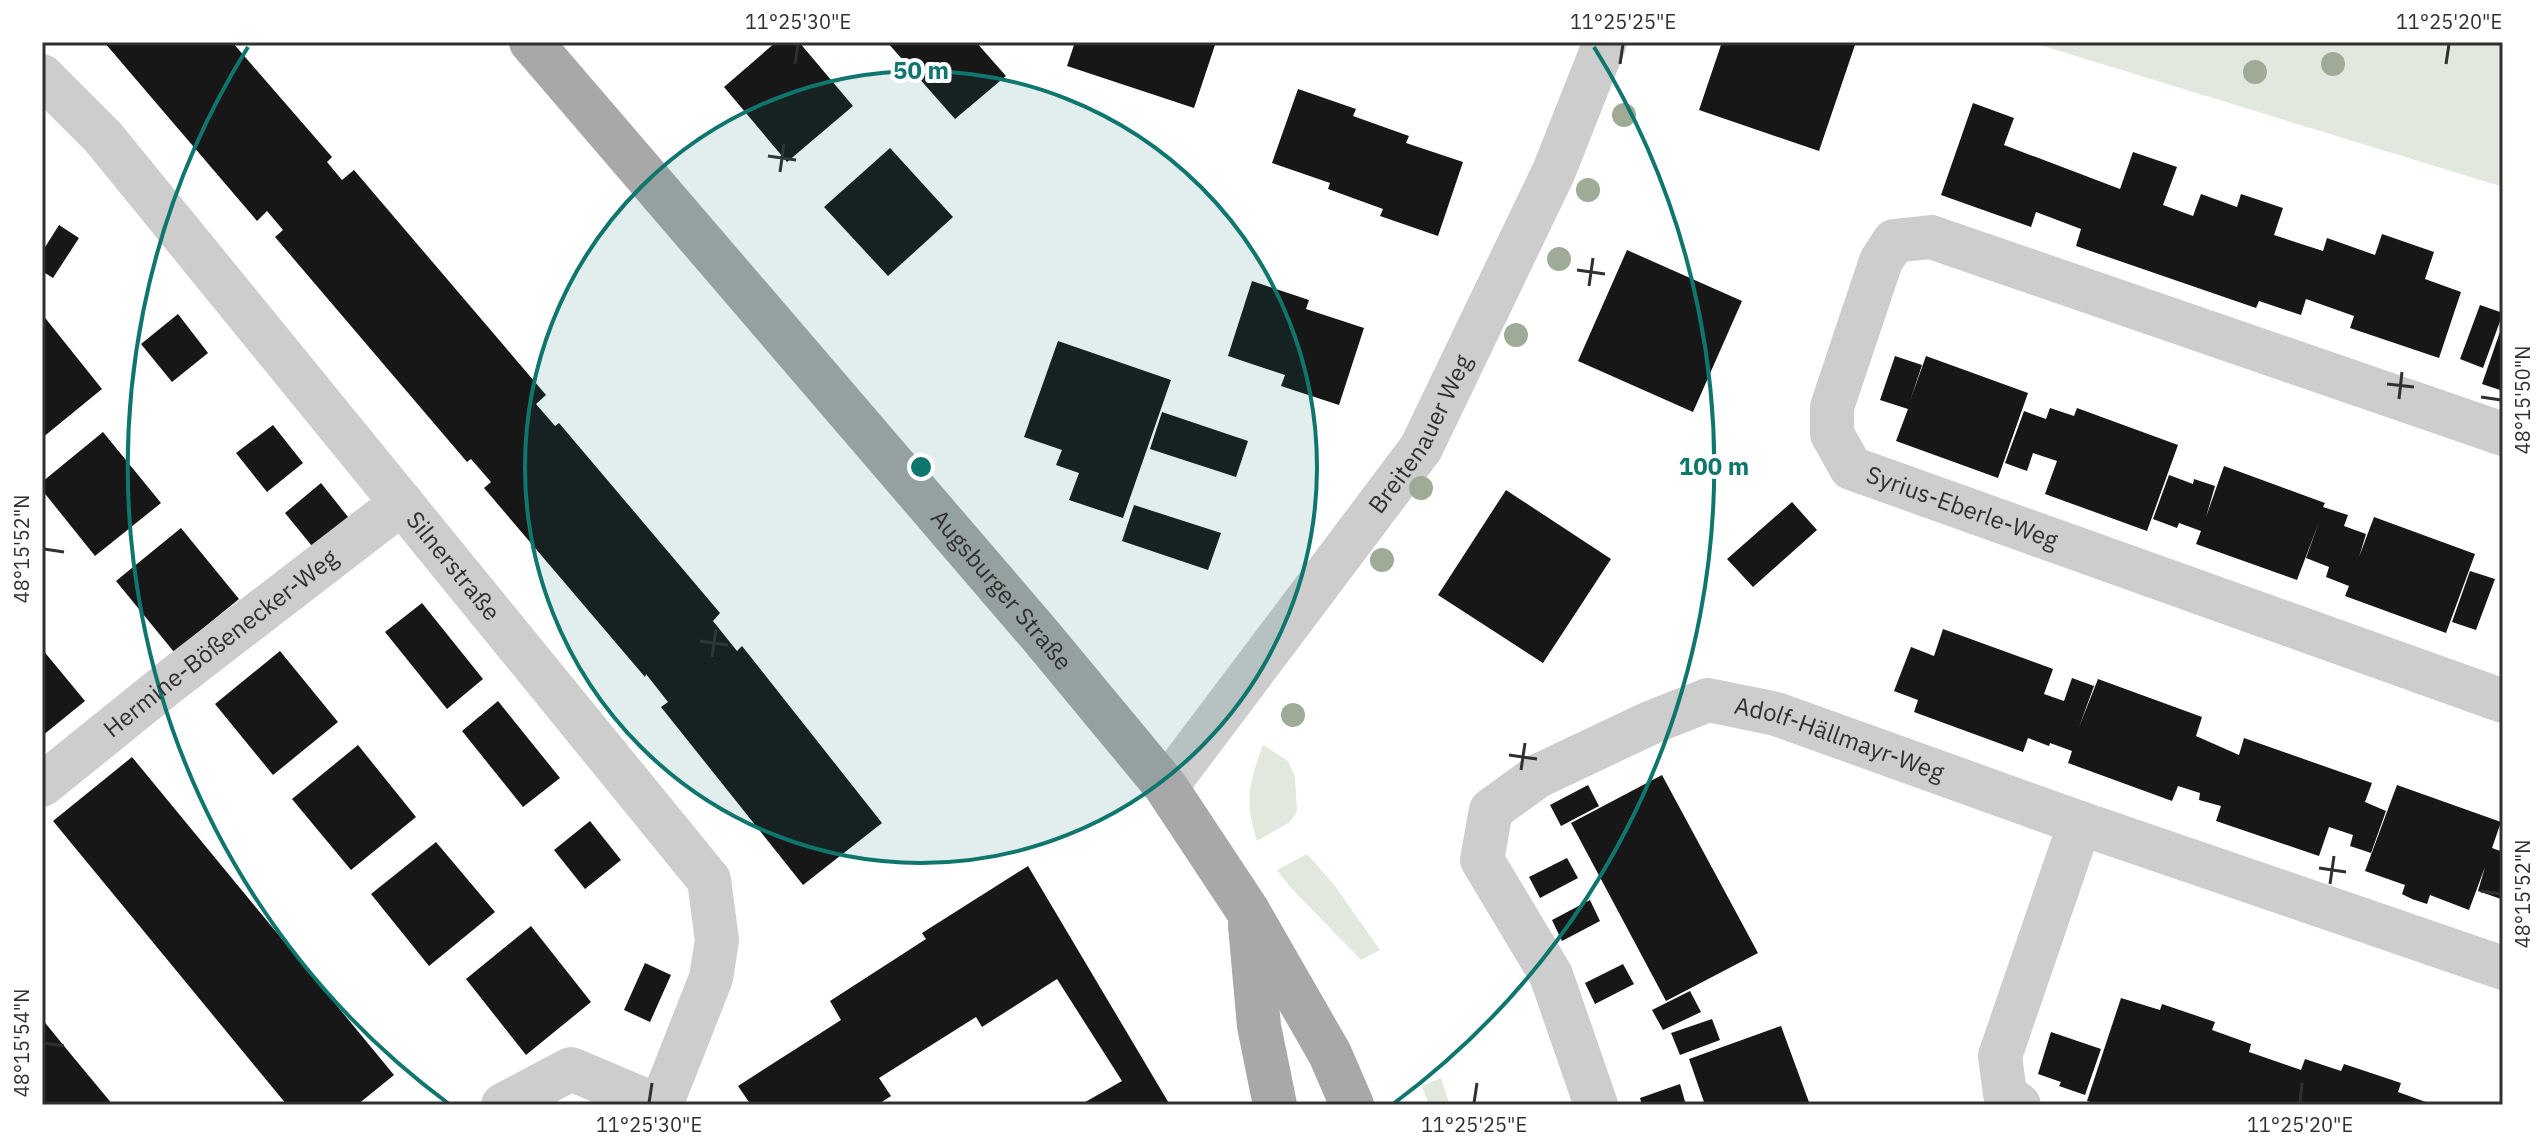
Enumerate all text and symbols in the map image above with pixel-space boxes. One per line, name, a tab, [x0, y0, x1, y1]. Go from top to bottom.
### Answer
text: 11°25'30"E	[745, 8, 851, 35]
text: 11°25'25"E	[1570, 8, 1676, 35]
text: 11°25'20"E	[2396, 8, 2502, 35]
text: 50 m	[893, 54, 949, 86]
text: 48°15'50"N	[2509, 346, 2536, 454]
street label: Breitenauer Weg	[1360, 349, 1479, 519]
text: 100 m	[1679, 450, 1749, 482]
centre of rings	[907, 453, 935, 481]
street label: Syrius-Eberle-Weg	[1862, 458, 2063, 556]
text: 48°15'52"N	[8, 495, 35, 603]
street label: Augsburger Straße	[924, 502, 1080, 677]
street label: Silnerstraße	[400, 504, 508, 627]
street label: Hermine-Bößenecker-Weg	[96, 541, 344, 744]
street label: Adolf-Hällmayr-Weg	[1732, 689, 1949, 788]
text: 48°15'52"N	[2509, 840, 2536, 948]
text: 48°15'54"N	[8, 989, 35, 1097]
text: 11°25'30"E	[596, 1111, 702, 1138]
text: 11°25'25"E	[1421, 1111, 1527, 1138]
text: 11°25'20"E	[2247, 1111, 2353, 1138]

